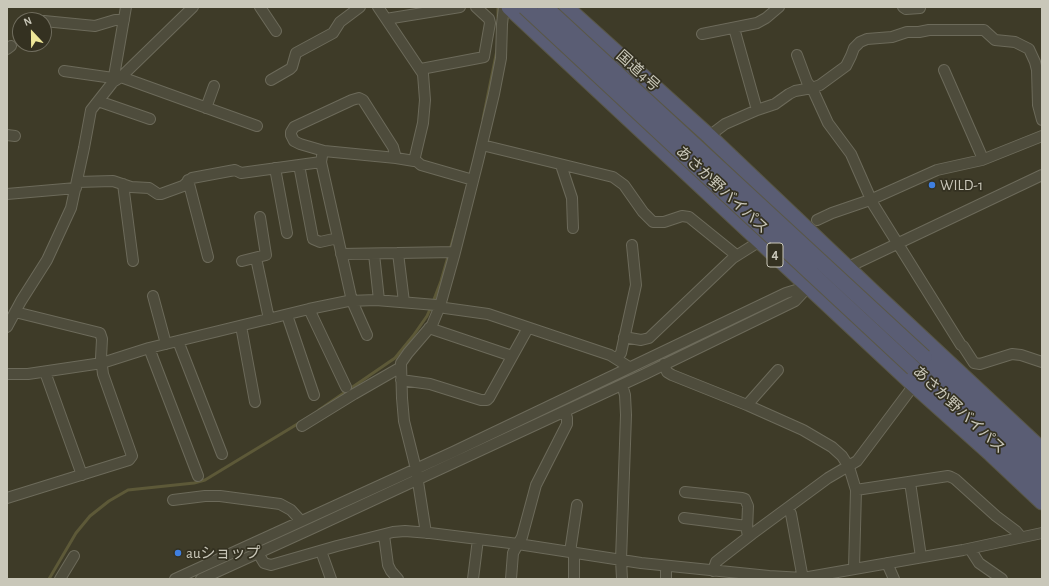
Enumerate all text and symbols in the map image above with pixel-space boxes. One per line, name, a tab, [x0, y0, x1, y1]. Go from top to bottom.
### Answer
north arrow	[12, 12, 52, 52]
text: N	[22, 15, 33, 28]
street label: 国道4号	[613, 47, 663, 95]
street label: あさか野バイパス	[672, 142, 772, 238]
place label: WILD-1	[940, 176, 983, 194]
marker: WILD-1	[927, 180, 937, 190]
road number: 4	[767, 243, 783, 267]
street label: あさか野バイパス	[909, 362, 1009, 458]
place label: auショップ	[186, 544, 261, 562]
marker: auショップ	[173, 548, 183, 558]

